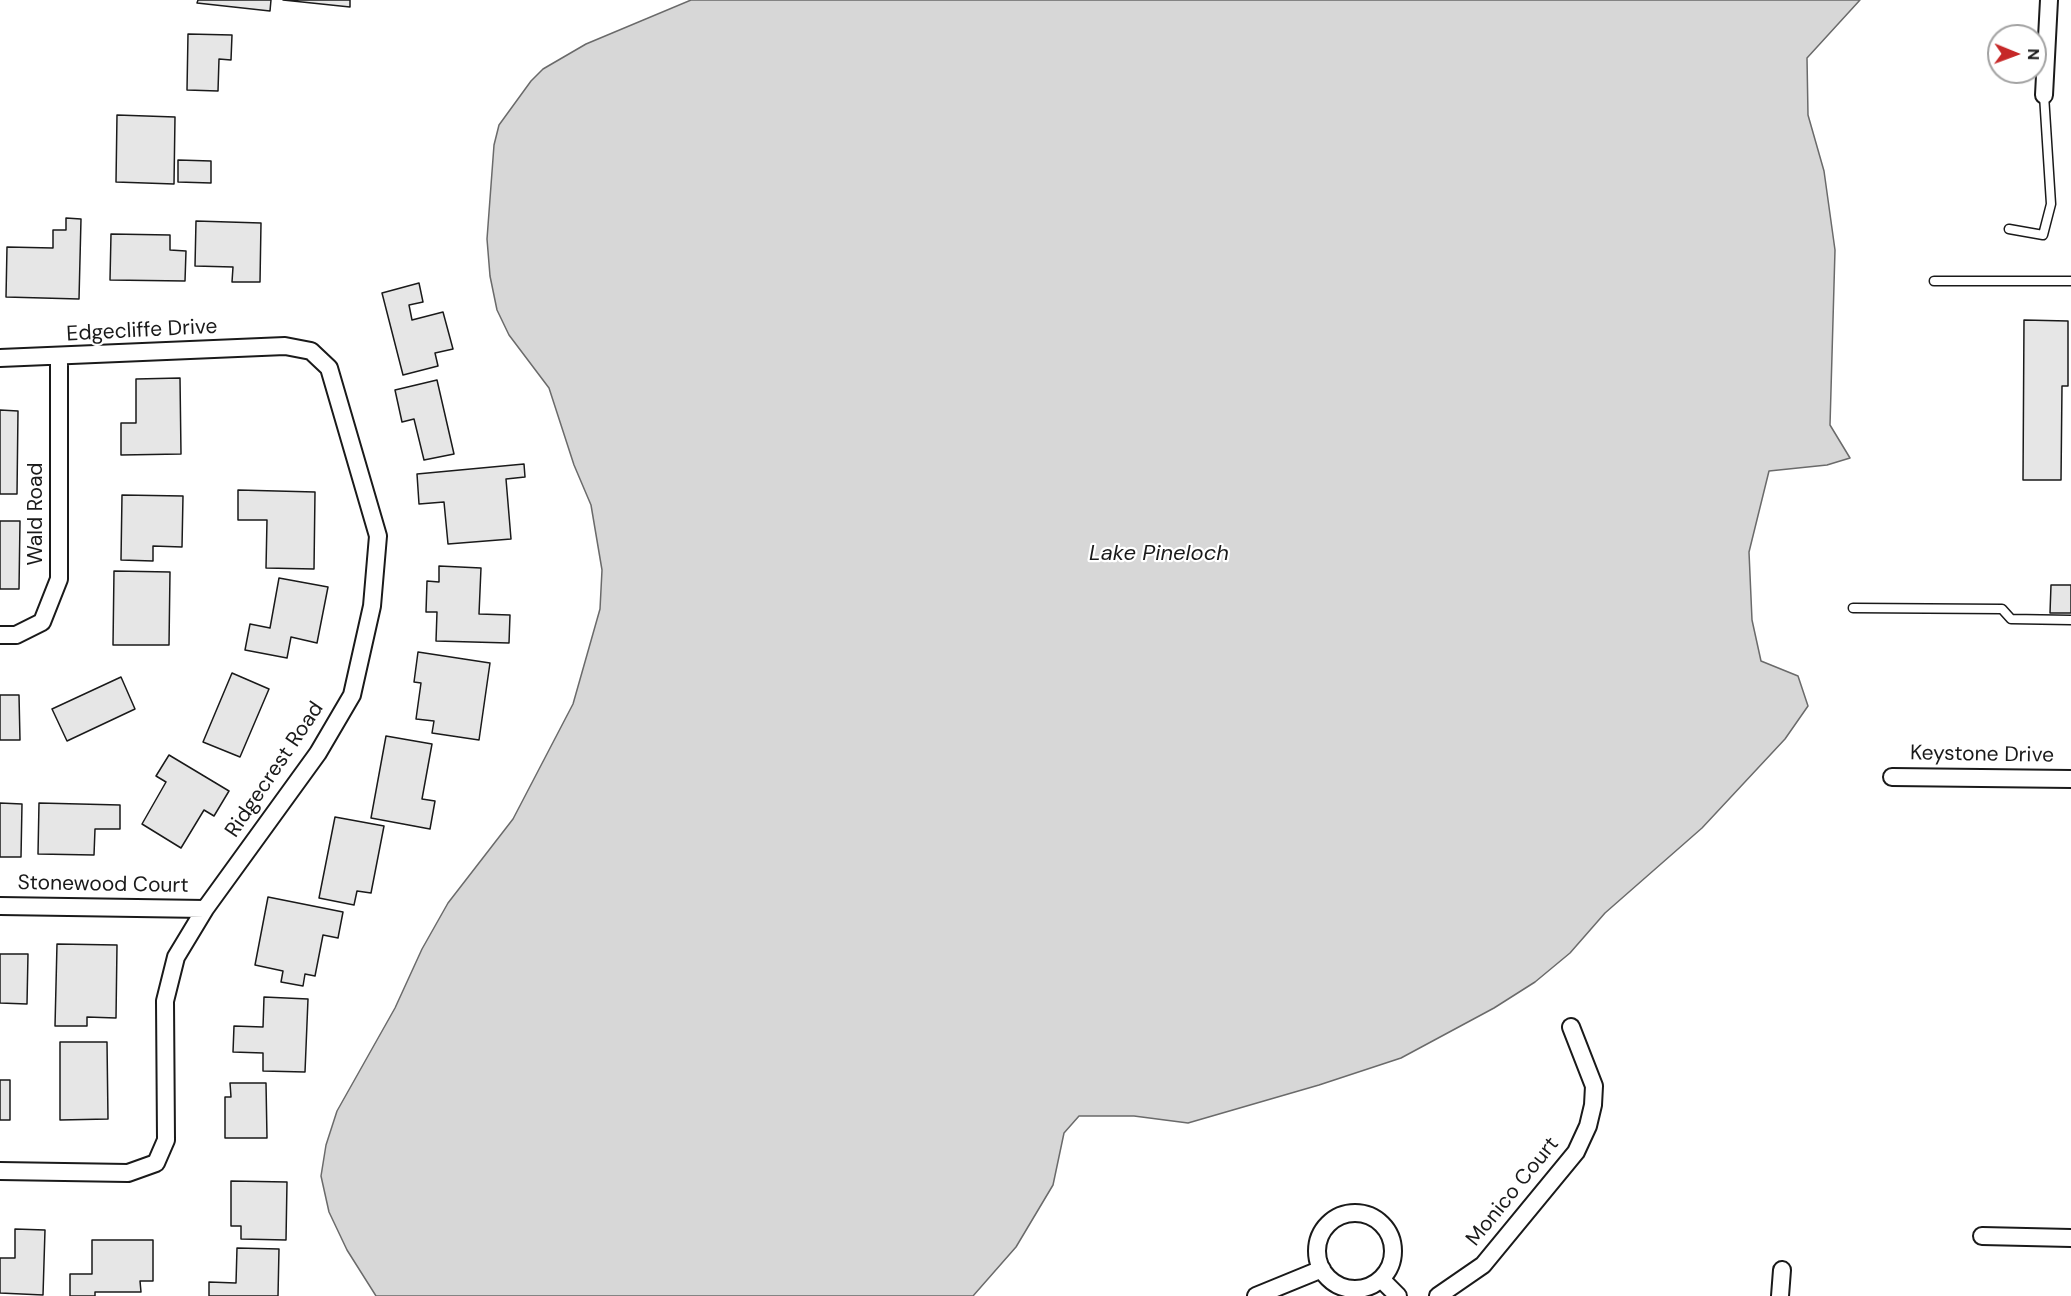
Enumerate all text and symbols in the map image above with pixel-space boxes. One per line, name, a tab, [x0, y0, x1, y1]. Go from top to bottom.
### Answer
north arrow	[1987, 24, 2047, 84]
text: N	[2023, 48, 2044, 60]
street label: Edgecliffe Drive	[66, 314, 218, 348]
street label: Wald Road	[23, 462, 49, 566]
water label: Lake Pineloch	[1089, 541, 1229, 567]
street label: Ridgecrest Road	[220, 697, 330, 843]
street label: Keystone Drive	[1910, 741, 2054, 769]
street label: Stonewood Court	[17, 871, 189, 899]
street label: Monico Court	[1461, 1132, 1565, 1252]

